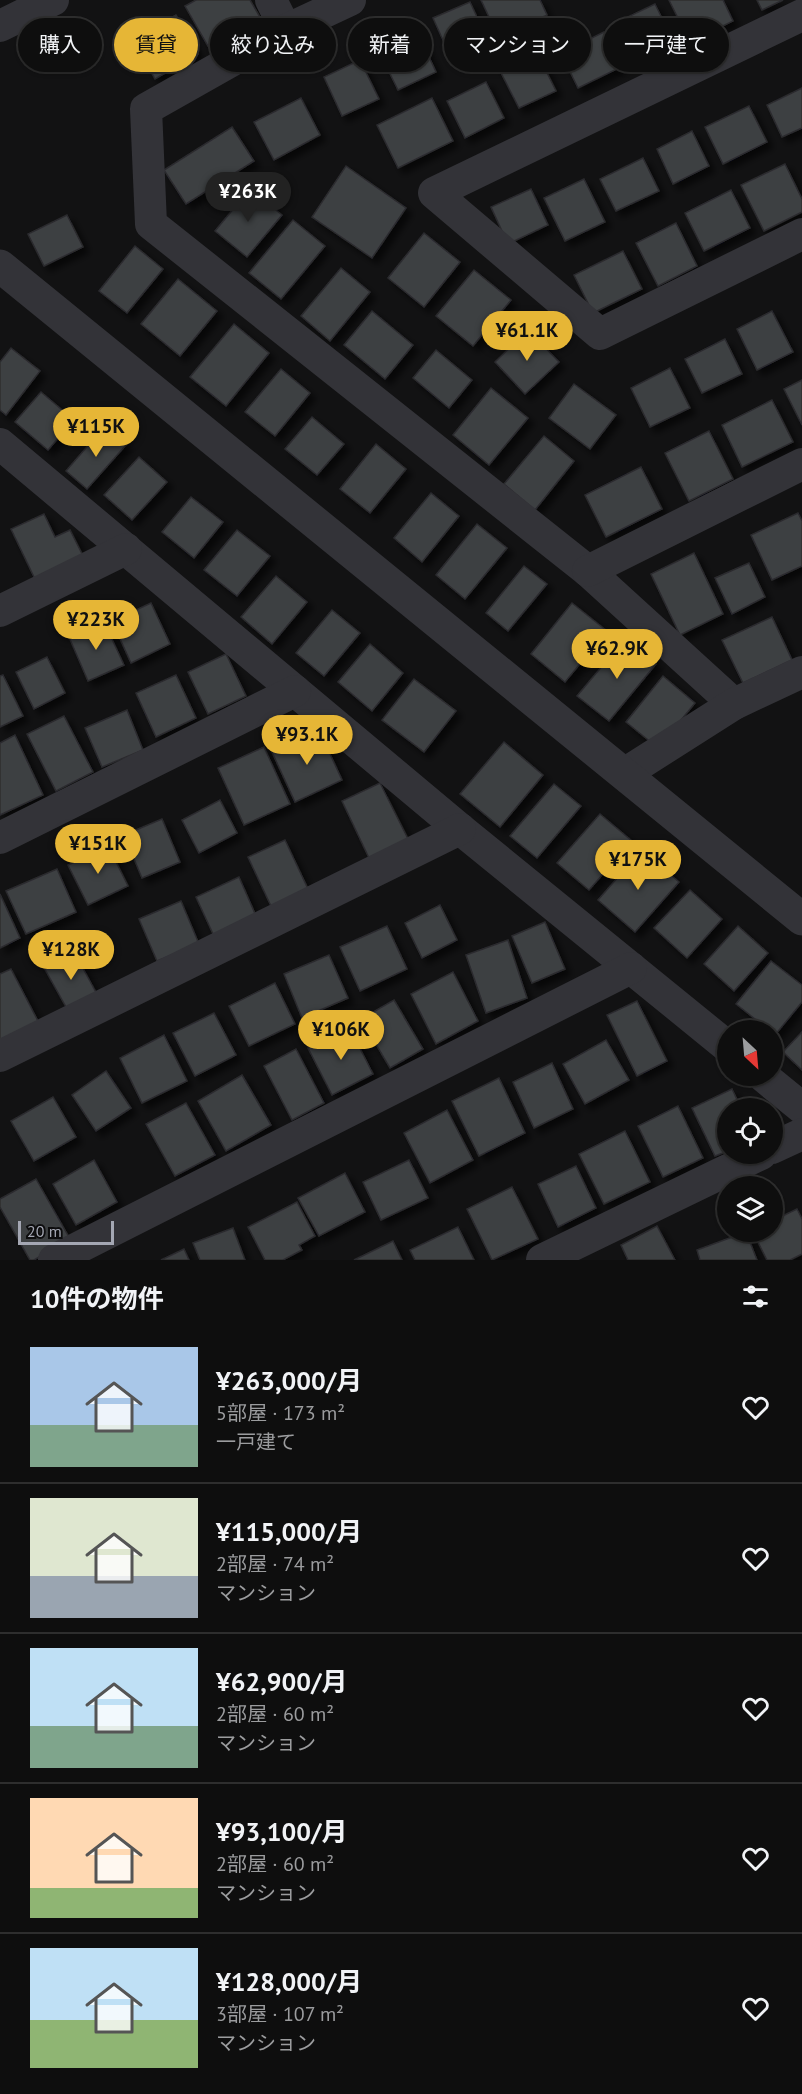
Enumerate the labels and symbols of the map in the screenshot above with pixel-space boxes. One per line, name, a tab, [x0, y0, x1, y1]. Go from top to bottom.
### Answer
pin: ¥263K	[206, 172, 290, 223]
pin: ¥61.1K	[478, 311, 576, 362]
pin: ¥115K	[54, 407, 138, 458]
pin: ¥223K	[54, 600, 138, 651]
pin: ¥62.9K	[568, 629, 666, 680]
pin: ¥93.1K	[258, 715, 356, 766]
pin: ¥151K	[56, 824, 140, 875]
pin: ¥175K	[596, 840, 680, 891]
pin: ¥128K	[29, 930, 113, 981]
pin: ¥106K	[299, 1010, 383, 1061]
north arrow	[717, 1020, 783, 1086]
scale bar	[18, 1218, 114, 1246]

